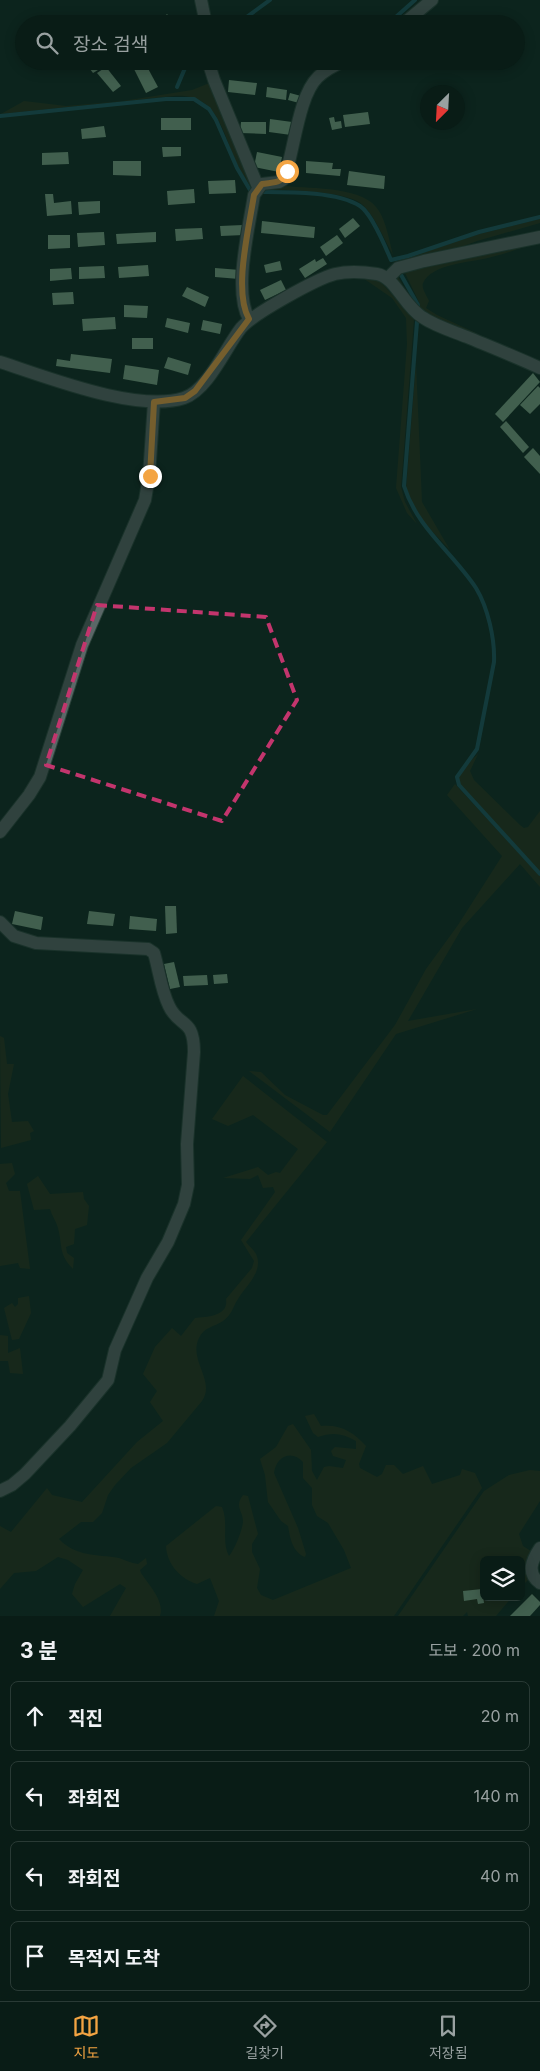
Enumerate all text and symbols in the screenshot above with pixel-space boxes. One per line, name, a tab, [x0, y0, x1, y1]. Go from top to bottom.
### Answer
search box	[15, 15, 525, 70]
icon: search	[33, 29, 61, 57]
text: 장소 검색	[73, 33, 148, 56]
north arrow	[420, 85, 465, 130]
route start	[276, 160, 299, 183]
route end	[139, 465, 162, 488]
map controls	[480, 1556, 525, 1601]
button: layers	[480, 1556, 525, 1601]
text: 3 분	[20, 1638, 58, 1663]
text: 도보 · 200 m	[428, 1640, 520, 1660]
icon: ahead	[21, 1702, 49, 1730]
text: 20 m	[481, 1706, 519, 1726]
text: 직진	[68, 1707, 103, 1730]
icon: left	[21, 1782, 49, 1810]
text: 140 m	[474, 1786, 519, 1806]
text: 좌회전	[68, 1787, 120, 1810]
icon: left	[21, 1862, 49, 1890]
text: 40 m	[480, 1866, 519, 1886]
text: 좌회전	[68, 1867, 120, 1890]
icon: arrive	[21, 1942, 49, 1970]
text: 목적지 도착	[68, 1947, 160, 1970]
tab: 지도	[72, 2012, 100, 2062]
tab: 길찾기	[245, 2012, 284, 2062]
tab: 저장됨	[429, 2012, 468, 2062]

